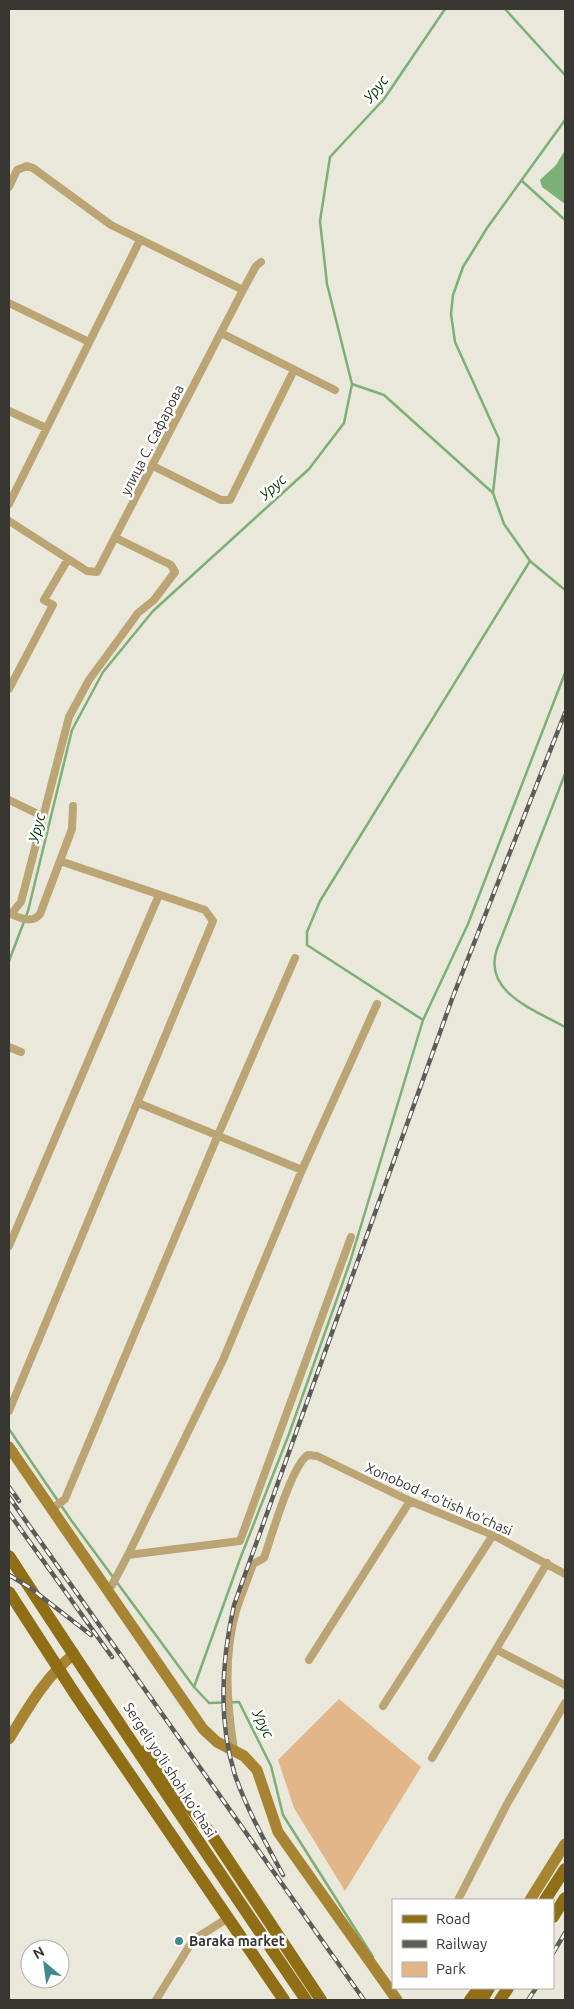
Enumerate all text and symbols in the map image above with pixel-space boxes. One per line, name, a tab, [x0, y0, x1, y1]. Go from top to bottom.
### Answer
water label: Урус	[359, 72, 392, 106]
street label: улица С. Сафарова	[117, 382, 187, 498]
water label: Урус	[255, 470, 289, 504]
water label: Урус	[24, 811, 48, 845]
street label: Xonobod 4-o'tish ko'chasi	[363, 1459, 515, 1539]
street label: Sergeli yo‘li shoh ko‘chasi	[120, 1700, 220, 1840]
water label: Урус	[249, 1706, 278, 1741]
legend	[392, 1899, 554, 1989]
text: Road	[436, 1910, 471, 1927]
place label: Baraka market	[189, 1933, 285, 1949]
marker: Baraka market	[173, 1935, 185, 1947]
text: Railway	[436, 1935, 487, 1952]
north arrow	[20, 1939, 70, 1989]
text: N	[30, 1943, 47, 1962]
text: Park	[436, 1960, 466, 1977]

